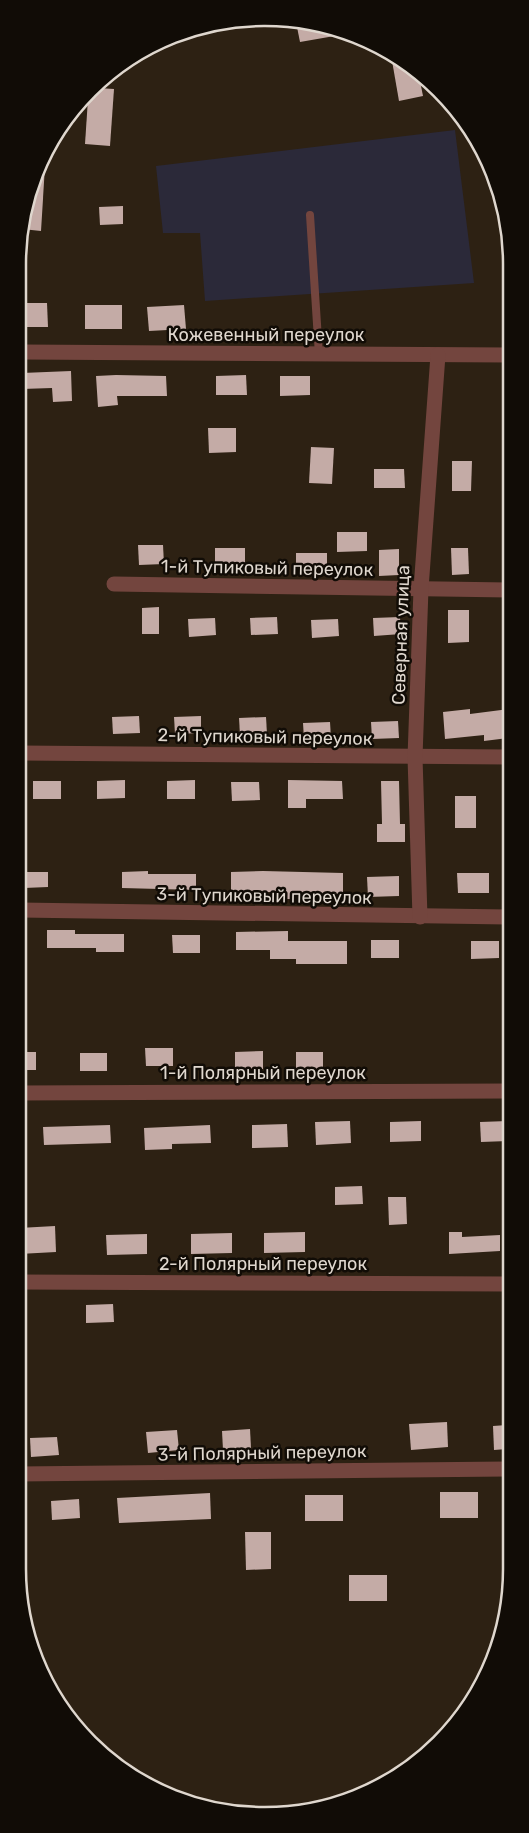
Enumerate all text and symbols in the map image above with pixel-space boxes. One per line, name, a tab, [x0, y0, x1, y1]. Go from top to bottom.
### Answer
street label: Кожевенный переулок	[168, 324, 365, 346]
street label: 1-й Тупиковый переулок	[161, 555, 374, 581]
street label: Северная улица	[388, 565, 414, 705]
street label: 2-й Тупиковый переулок	[157, 724, 373, 750]
street label: 3-й Тупиковый переулок	[156, 883, 372, 909]
street label: 1-й Полярный переулок	[160, 1062, 366, 1084]
street label: 2-й Полярный переулок	[159, 1253, 367, 1275]
street label: 3-й Полярный переулок	[157, 1440, 367, 1466]

